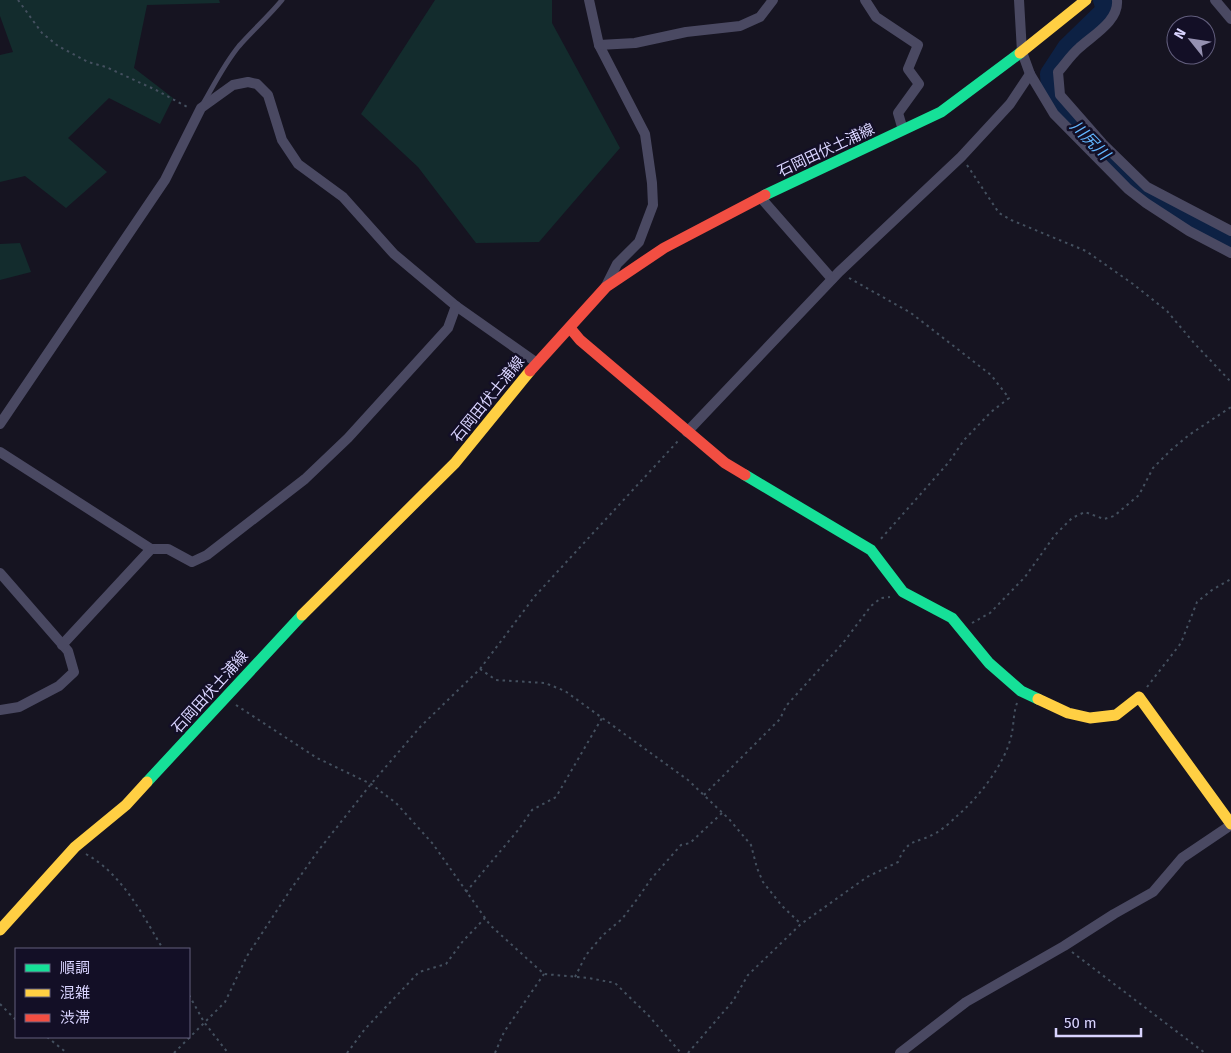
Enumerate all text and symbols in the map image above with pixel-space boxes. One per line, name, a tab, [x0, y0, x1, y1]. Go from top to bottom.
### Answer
north arrow	[1166, 15, 1216, 65]
text: N	[1170, 25, 1190, 42]
water label: 川尻川	[1066, 116, 1115, 165]
street label: 石岡田伏土浦線	[775, 120, 877, 180]
street label: 石岡田伏土浦線	[448, 353, 528, 445]
street label: 石岡田伏土浦線	[168, 647, 252, 737]
legend	[15, 948, 190, 1038]
text: 順調	[60, 959, 90, 977]
text: 混雑	[60, 984, 90, 1002]
scale bar	[1056, 1006, 1141, 1038]
text: 渋滞	[60, 1009, 90, 1027]
text: 50 m	[1064, 1014, 1097, 1032]

